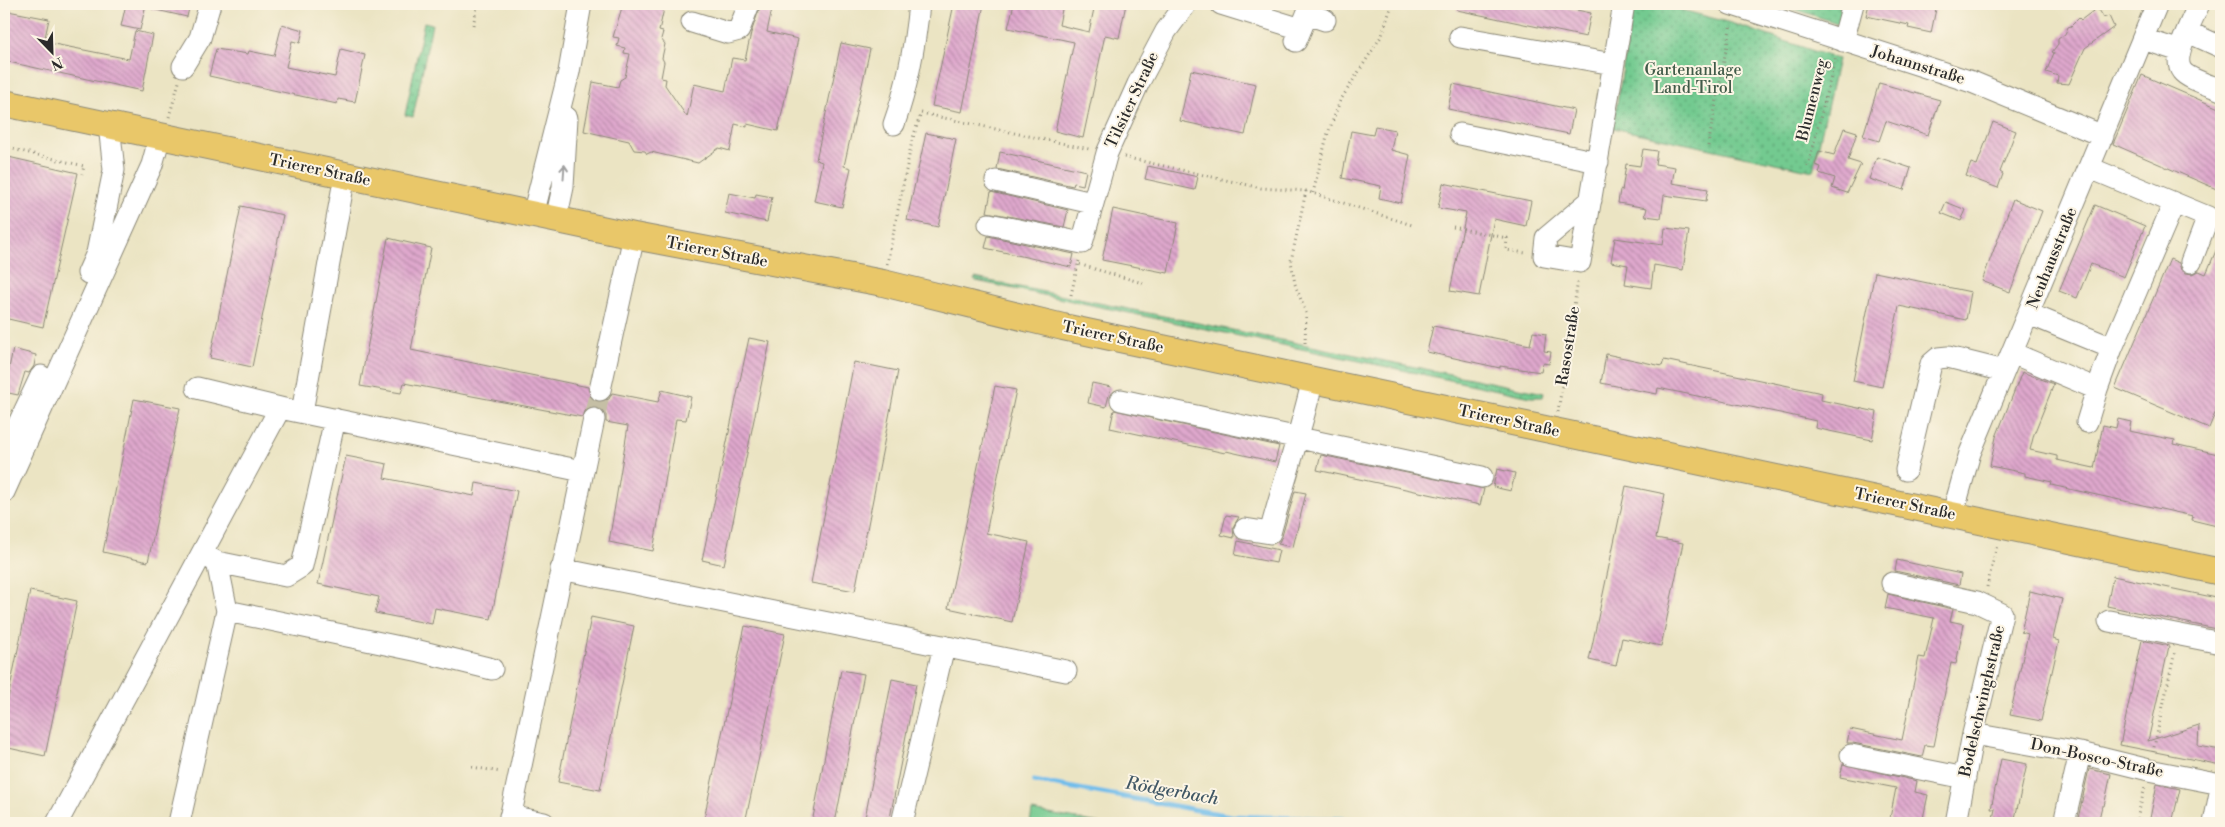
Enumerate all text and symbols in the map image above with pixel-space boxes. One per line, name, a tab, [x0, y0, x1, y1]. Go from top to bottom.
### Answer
north arrow	[28, 28, 78, 78]
street label: Johannstraße	[1868, 41, 1967, 89]
street label: Tilsiter Straße	[1101, 49, 1163, 151]
text: N	[48, 53, 65, 73]
street label: Blumenweg	[1792, 56, 1832, 144]
park label: Gartenanlage Land-Tirol	[1644, 60, 1742, 98]
street label: Trierer Straße	[268, 150, 372, 190]
one-way arrow	[560, 164, 569, 180]
street label: Neuhausstraße	[2023, 204, 2081, 312]
street label: Trierer Straße	[664, 232, 770, 272]
street label: Rasostraße	[1552, 305, 1584, 387]
street label: Trierer Straße	[1061, 317, 1165, 357]
street label: Trierer Straße	[1457, 401, 1561, 441]
street label: Trierer Straße	[1853, 484, 1957, 524]
street label: Bodelschwinghstraße	[1955, 623, 2009, 780]
street label: Don-Bosco-Straße	[2029, 734, 2165, 782]
water label: Rödgerbach	[1123, 771, 1221, 811]

